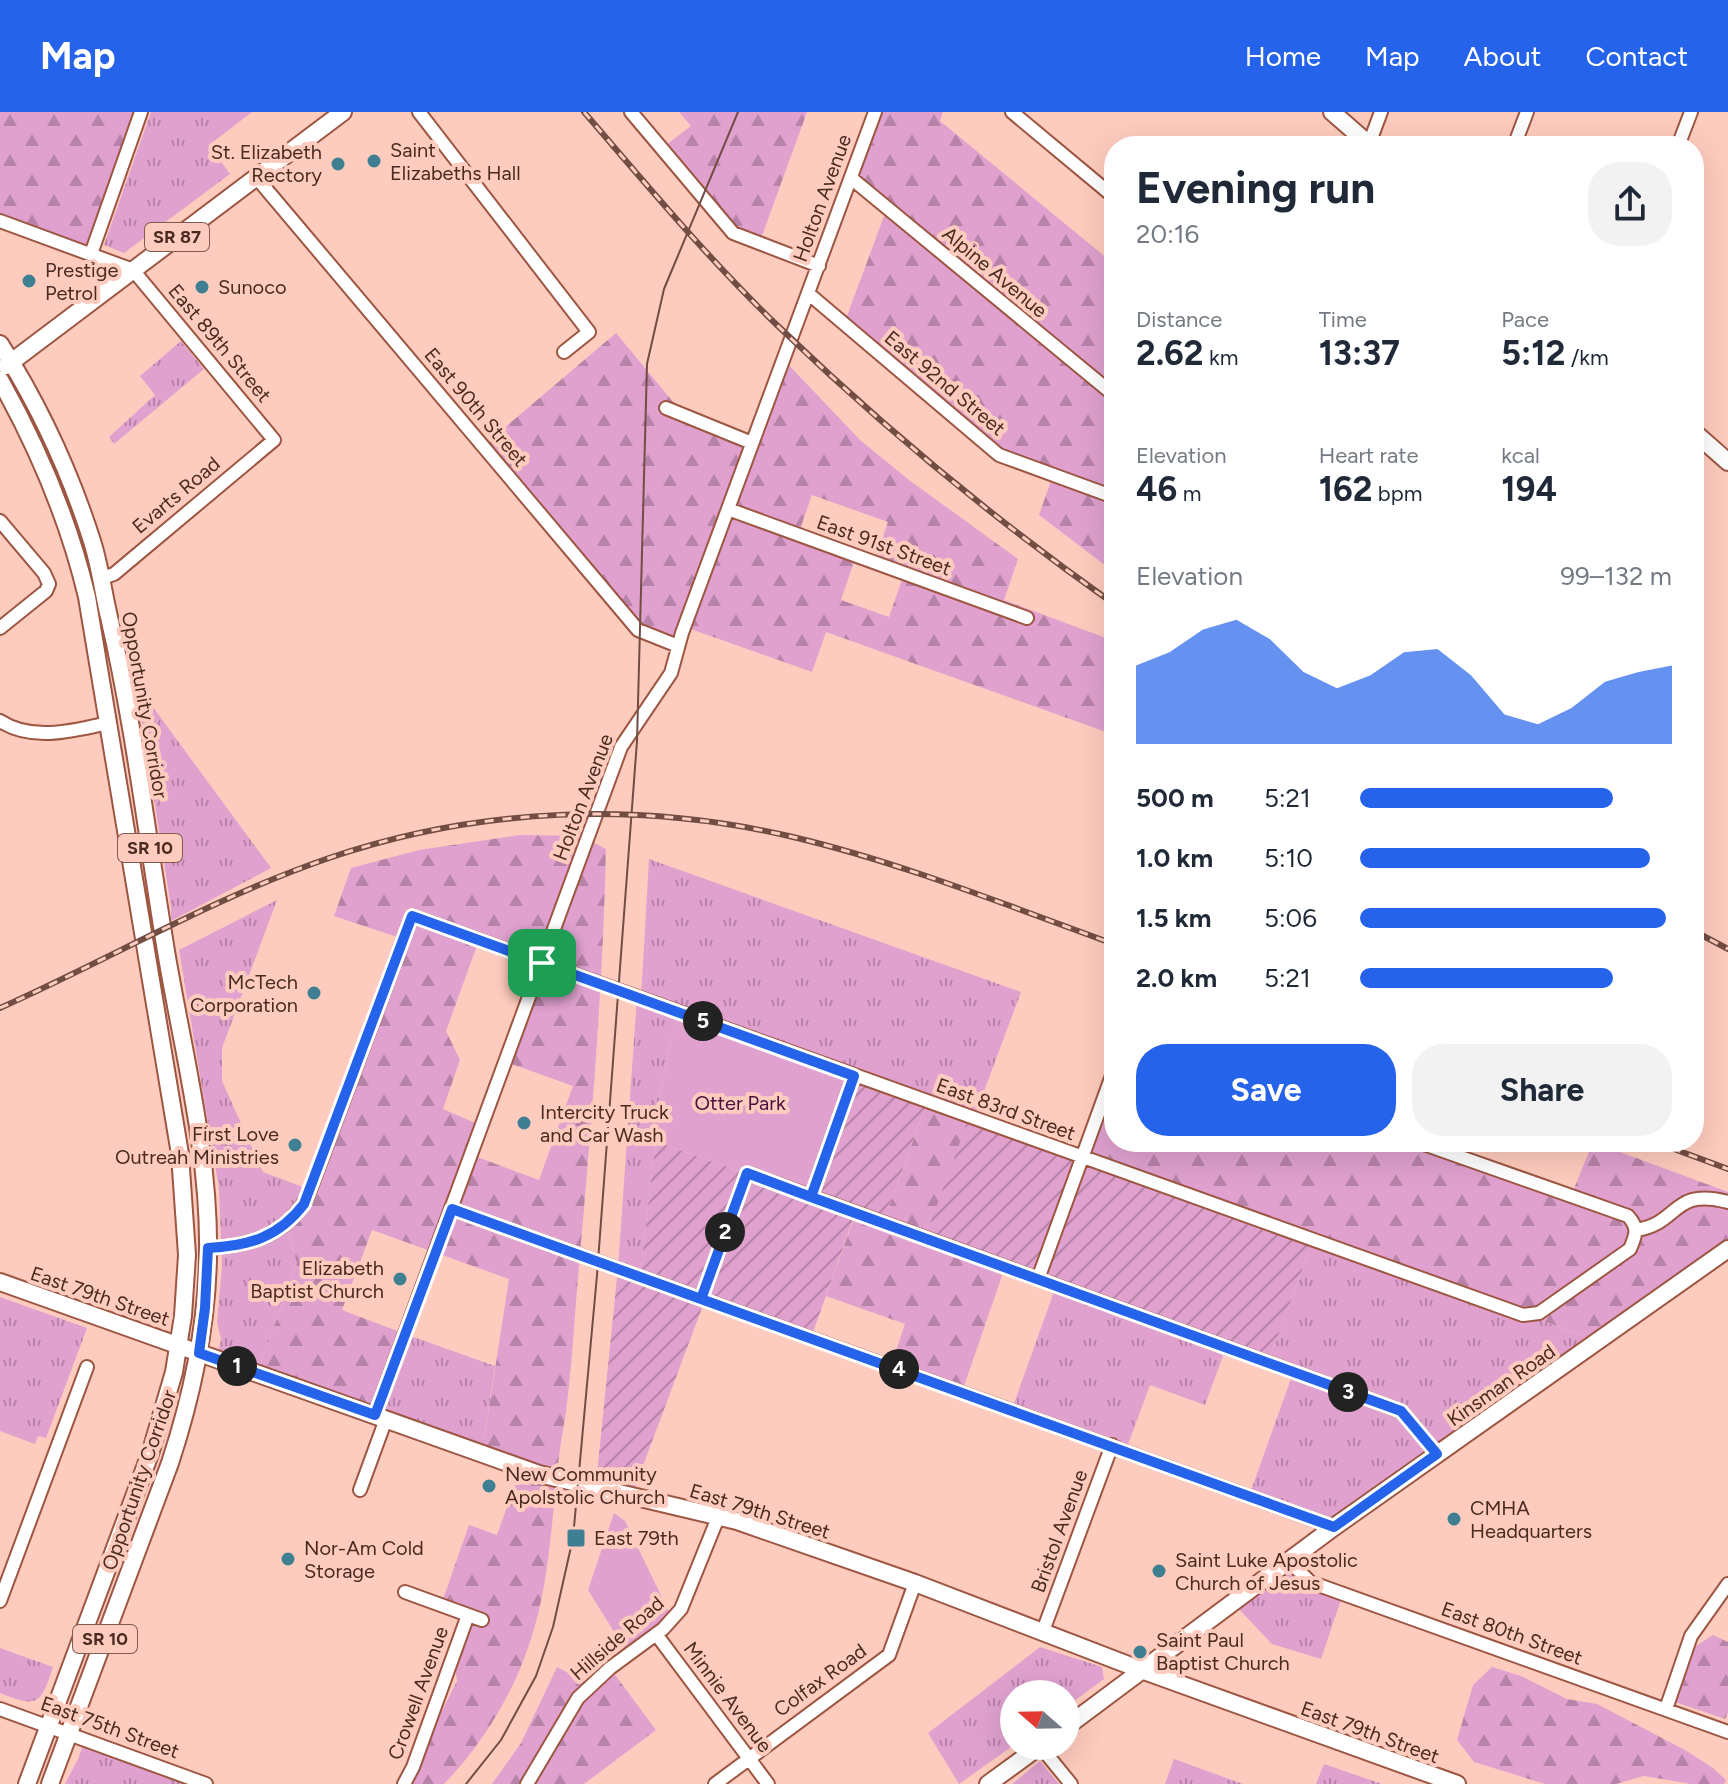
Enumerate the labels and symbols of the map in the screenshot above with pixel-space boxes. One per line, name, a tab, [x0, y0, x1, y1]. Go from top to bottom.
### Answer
street label: Holton Avenue	[788, 131, 856, 265]
place label: Saint Elizabeths Hall	[390, 138, 521, 185]
place label: St. Elizabeth Rectory	[211, 140, 322, 187]
marker: Saint Elizabeths Hall	[365, 152, 383, 170]
marker: St. Elizabeth Rectory	[329, 155, 347, 173]
street label: Alpine Avenue	[938, 221, 1052, 323]
road number: SR 87	[145, 223, 209, 251]
place label: Prestige Petrol	[45, 258, 118, 305]
marker: Prestige Petrol	[20, 272, 38, 290]
place label: Sunoco	[218, 275, 287, 299]
marker: Sunoco	[193, 278, 211, 296]
street label: East 89th Street	[164, 279, 276, 407]
street label: East 92nd Street	[880, 326, 1010, 440]
street label: East 90th Street	[419, 343, 533, 471]
street label: Evarts Road	[127, 451, 225, 539]
street label: East 91st Street	[814, 510, 954, 580]
street label: Opportunity Corridor	[117, 610, 173, 801]
street label: Holton Avenue	[548, 730, 618, 864]
road number: SR 10	[118, 834, 182, 862]
pin	[508, 929, 576, 997]
place label: McTech Corporation	[190, 970, 298, 1017]
marker: McTech Corporation	[305, 984, 323, 1002]
pin: 5	[683, 1001, 723, 1041]
street label: East 83rd Street	[933, 1073, 1079, 1145]
park label: Otter Park	[694, 1091, 786, 1115]
place label: Intercity Truck and Car Wash	[540, 1100, 669, 1147]
marker: Intercity Truck and Car Wash	[515, 1114, 533, 1132]
place label: First Love Outreah Ministries	[115, 1122, 279, 1169]
marker: First Love Outreah Ministries	[286, 1136, 304, 1154]
pin: 2	[705, 1212, 745, 1252]
place label: Elizabeth Baptist Church	[250, 1256, 384, 1303]
street label: East 79th Street	[27, 1261, 173, 1331]
marker: Elizabeth Baptist Church	[391, 1270, 409, 1288]
street label: Kinsman Road	[1442, 1339, 1560, 1431]
pin: 1	[217, 1346, 257, 1386]
pin: 4	[879, 1349, 919, 1389]
pin: 3	[1328, 1372, 1368, 1412]
street label: Opportunity Corridor	[97, 1386, 181, 1573]
place label: New Community Apolstolic Church	[505, 1462, 665, 1509]
street label: Bristol Avenue	[1026, 1466, 1092, 1596]
marker: New Community Apolstolic Church	[480, 1477, 498, 1495]
street label: East 79th Street	[687, 1478, 833, 1544]
place label: CMHA Headquarters	[1470, 1496, 1592, 1543]
marker: CMHA Headquarters	[1445, 1510, 1463, 1528]
place label: East 79th	[594, 1526, 679, 1550]
marker: East 79th	[565, 1527, 587, 1549]
place label: Nor-Am Cold Storage	[304, 1536, 424, 1583]
place label: Saint Luke Apostolic Church of Jesus	[1175, 1548, 1358, 1595]
marker: Nor-Am Cold Storage	[279, 1550, 297, 1568]
marker: Saint Luke Apostolic Church of Jesus	[1150, 1562, 1168, 1580]
street label: Hillside Road	[565, 1591, 669, 1685]
street label: East 80th Street	[1438, 1596, 1586, 1670]
street label: Crowell Avenue	[383, 1623, 453, 1763]
road number: SR 10	[73, 1625, 137, 1653]
place label: Saint Paul Baptist Church	[1156, 1628, 1290, 1675]
street label: Minnie Avenue	[679, 1637, 777, 1757]
street label: Colfax Road	[769, 1638, 871, 1722]
marker: Saint Paul Baptist Church	[1131, 1643, 1149, 1661]
north arrow	[1000, 1680, 1080, 1760]
street label: East 75th Street	[37, 1691, 183, 1763]
street label: East 79th Street	[1297, 1696, 1443, 1768]

